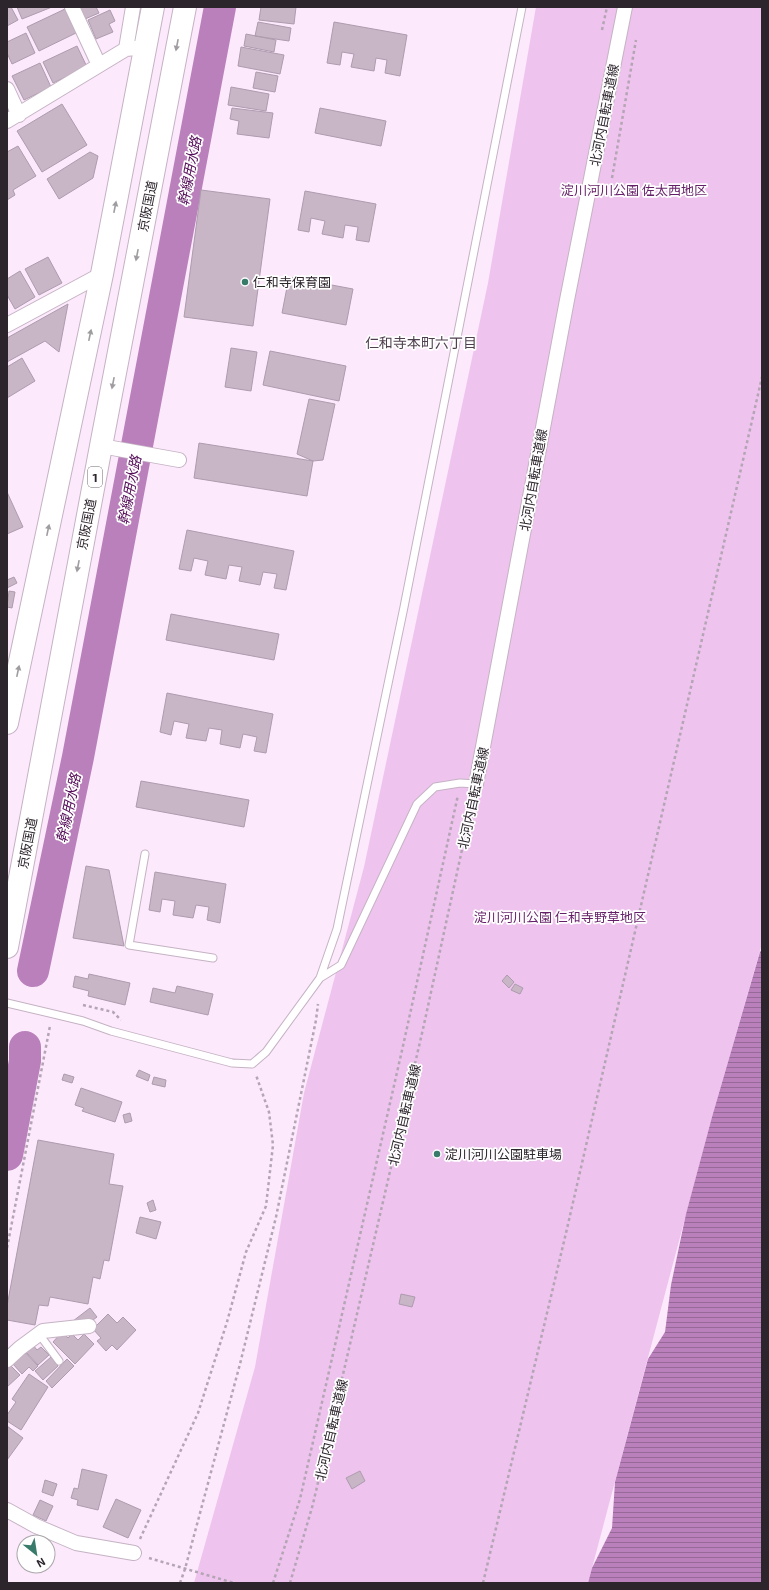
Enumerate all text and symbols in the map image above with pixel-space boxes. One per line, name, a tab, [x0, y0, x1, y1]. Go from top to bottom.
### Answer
one-way arrow	[174, 39, 180, 51]
street label: 北河内自転車道線	[586, 62, 622, 168]
water label: 幹線用水路	[174, 134, 204, 207]
street label: 京阪国道	[134, 179, 160, 233]
park label: 淀川河川公園 佐太西地区	[561, 182, 707, 198]
one-way arrow	[113, 201, 119, 213]
one-way arrow	[134, 249, 140, 262]
place label: 仁和寺保育園	[253, 274, 331, 290]
marker: 仁和寺保育園	[240, 277, 250, 287]
one-way arrow	[87, 328, 93, 341]
district label: 仁和寺本町六丁目	[365, 334, 477, 351]
one-way arrow	[109, 377, 115, 389]
street label: 北河内自転車道線	[516, 427, 550, 533]
water label: 幹線用水路	[114, 453, 144, 526]
road number: 1	[88, 467, 102, 487]
street label: 京阪国道	[73, 497, 99, 551]
one-way arrow	[45, 524, 51, 536]
one-way arrow	[75, 560, 81, 572]
one-way arrow	[15, 665, 21, 677]
street label: 北河内自転車道線	[454, 745, 492, 851]
water label: 幹線用水路	[52, 771, 84, 844]
street label: 京阪国道	[14, 816, 40, 870]
park label: 淀川河川公園 仁和寺野草地区	[474, 909, 646, 925]
street label: 北河内自転車道線	[385, 1063, 423, 1167]
place label: 淀川河川公園駐車場	[445, 1146, 562, 1162]
marker: 淀川河川公園駐車場	[432, 1149, 442, 1159]
street label: 北河内自転車道線	[312, 1378, 350, 1482]
north arrow	[16, 1534, 56, 1574]
text: N	[35, 1555, 48, 1571]

